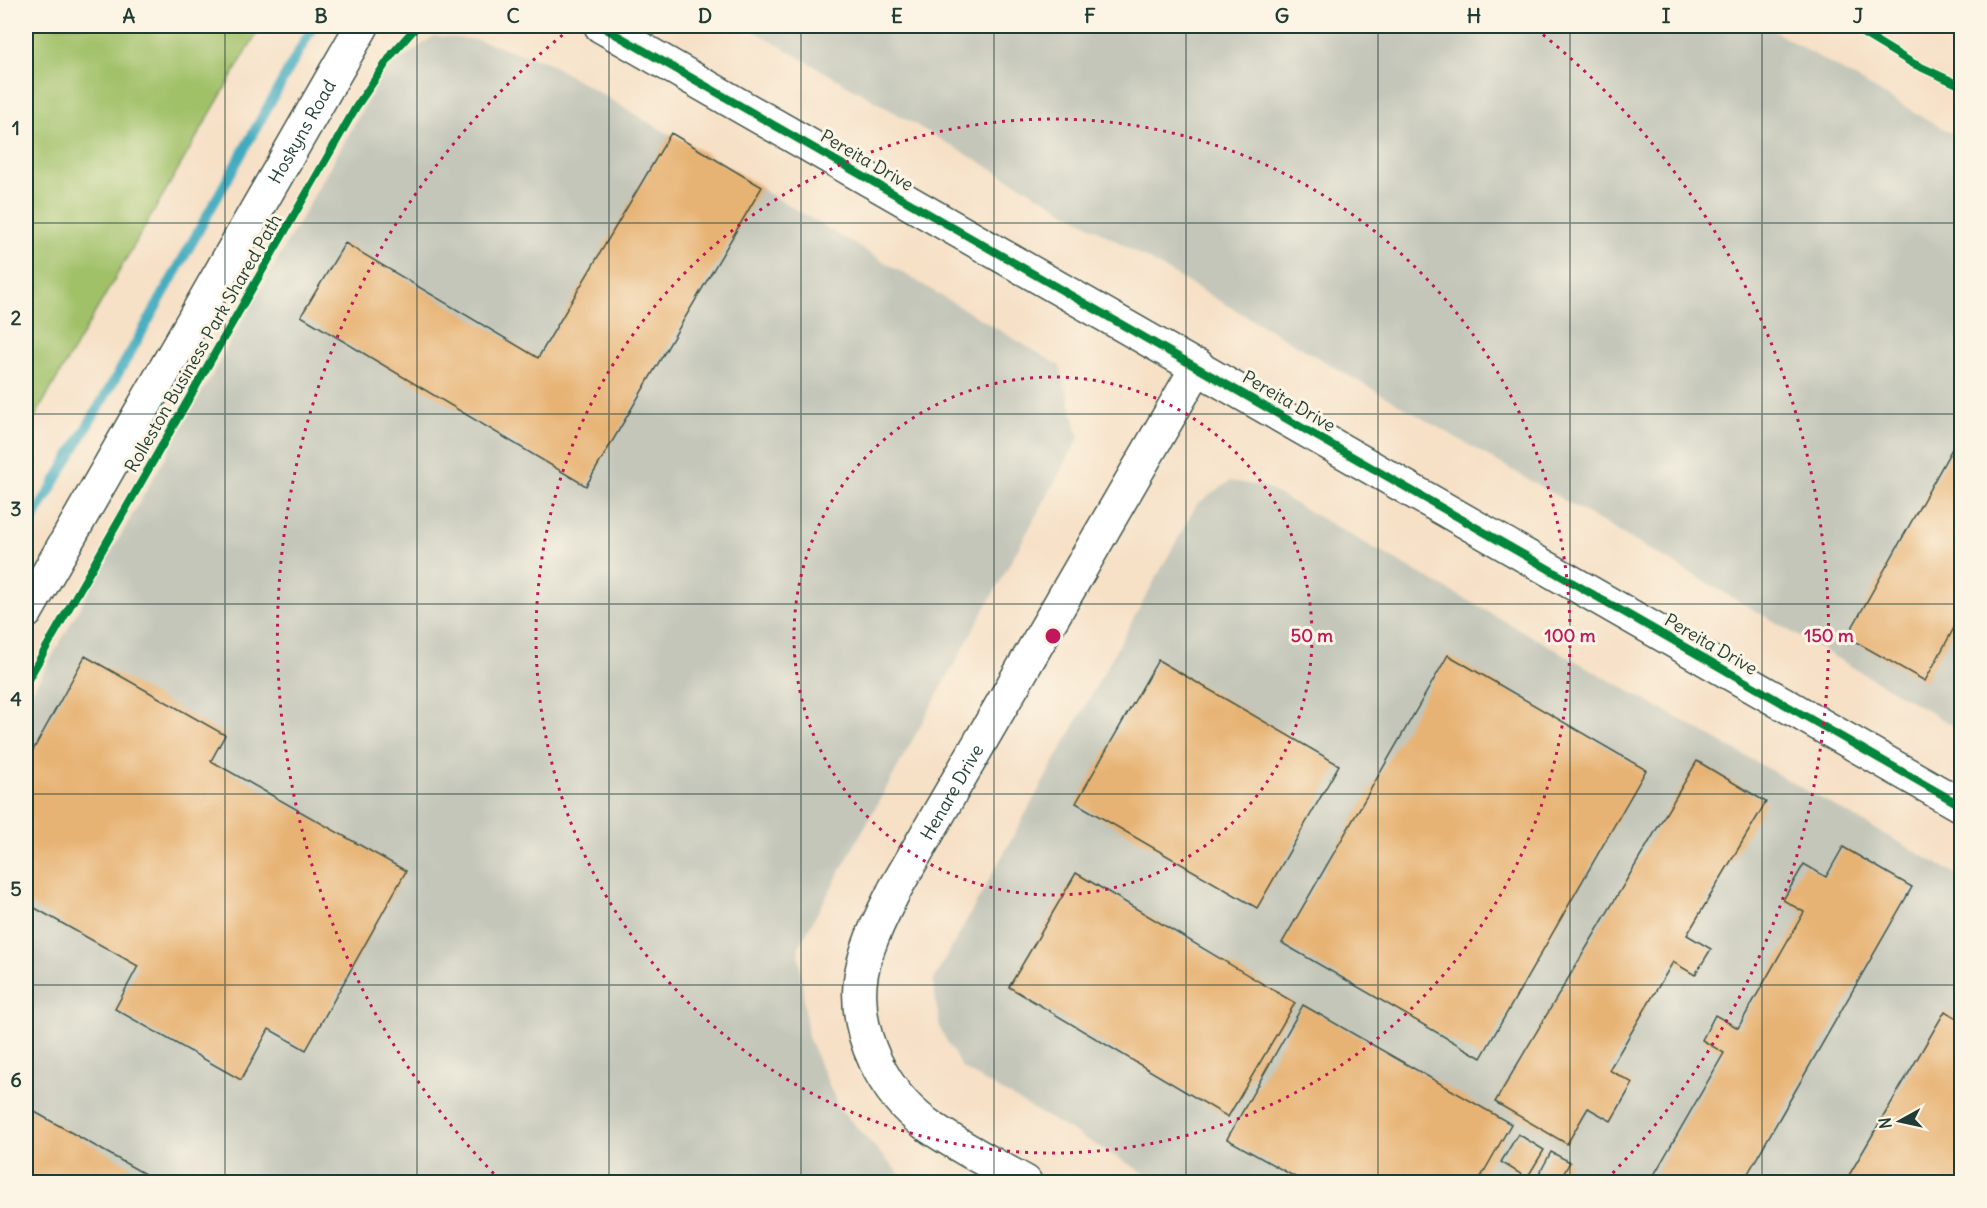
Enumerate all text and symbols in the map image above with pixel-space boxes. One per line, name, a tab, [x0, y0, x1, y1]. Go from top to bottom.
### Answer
text: A	[123, 3, 136, 28]
text: B	[314, 3, 328, 28]
text: C	[506, 3, 520, 28]
text: D	[698, 3, 712, 28]
text: E	[891, 3, 903, 28]
text: F	[1084, 3, 1096, 28]
text: G	[1275, 3, 1289, 28]
text: H	[1467, 3, 1481, 28]
text: I	[1662, 3, 1671, 28]
text: J	[1853, 3, 1864, 28]
street label: Hoskyns Road	[263, 75, 341, 187]
text: 1	[12, 115, 20, 140]
street label: Pereita Drive	[816, 124, 918, 196]
street label: Rolleston Business Park Shared Path	[119, 210, 287, 476]
text: 2	[11, 305, 22, 330]
street label: Pereita Drive	[1238, 365, 1340, 437]
text: 3	[10, 496, 22, 521]
street label: Pereita Drive	[1660, 608, 1762, 680]
text: 50 m	[1291, 624, 1333, 647]
text: 100 m	[1545, 624, 1596, 647]
text: 150 m	[1804, 624, 1854, 647]
centre of rings	[1043, 626, 1063, 646]
text: 4	[10, 686, 22, 711]
street label: Henare Drive	[915, 740, 988, 844]
text: 5	[10, 876, 22, 901]
text: 6	[10, 1067, 22, 1092]
north arrow	[1870, 1091, 1930, 1151]
text: N	[1874, 1116, 1896, 1130]

